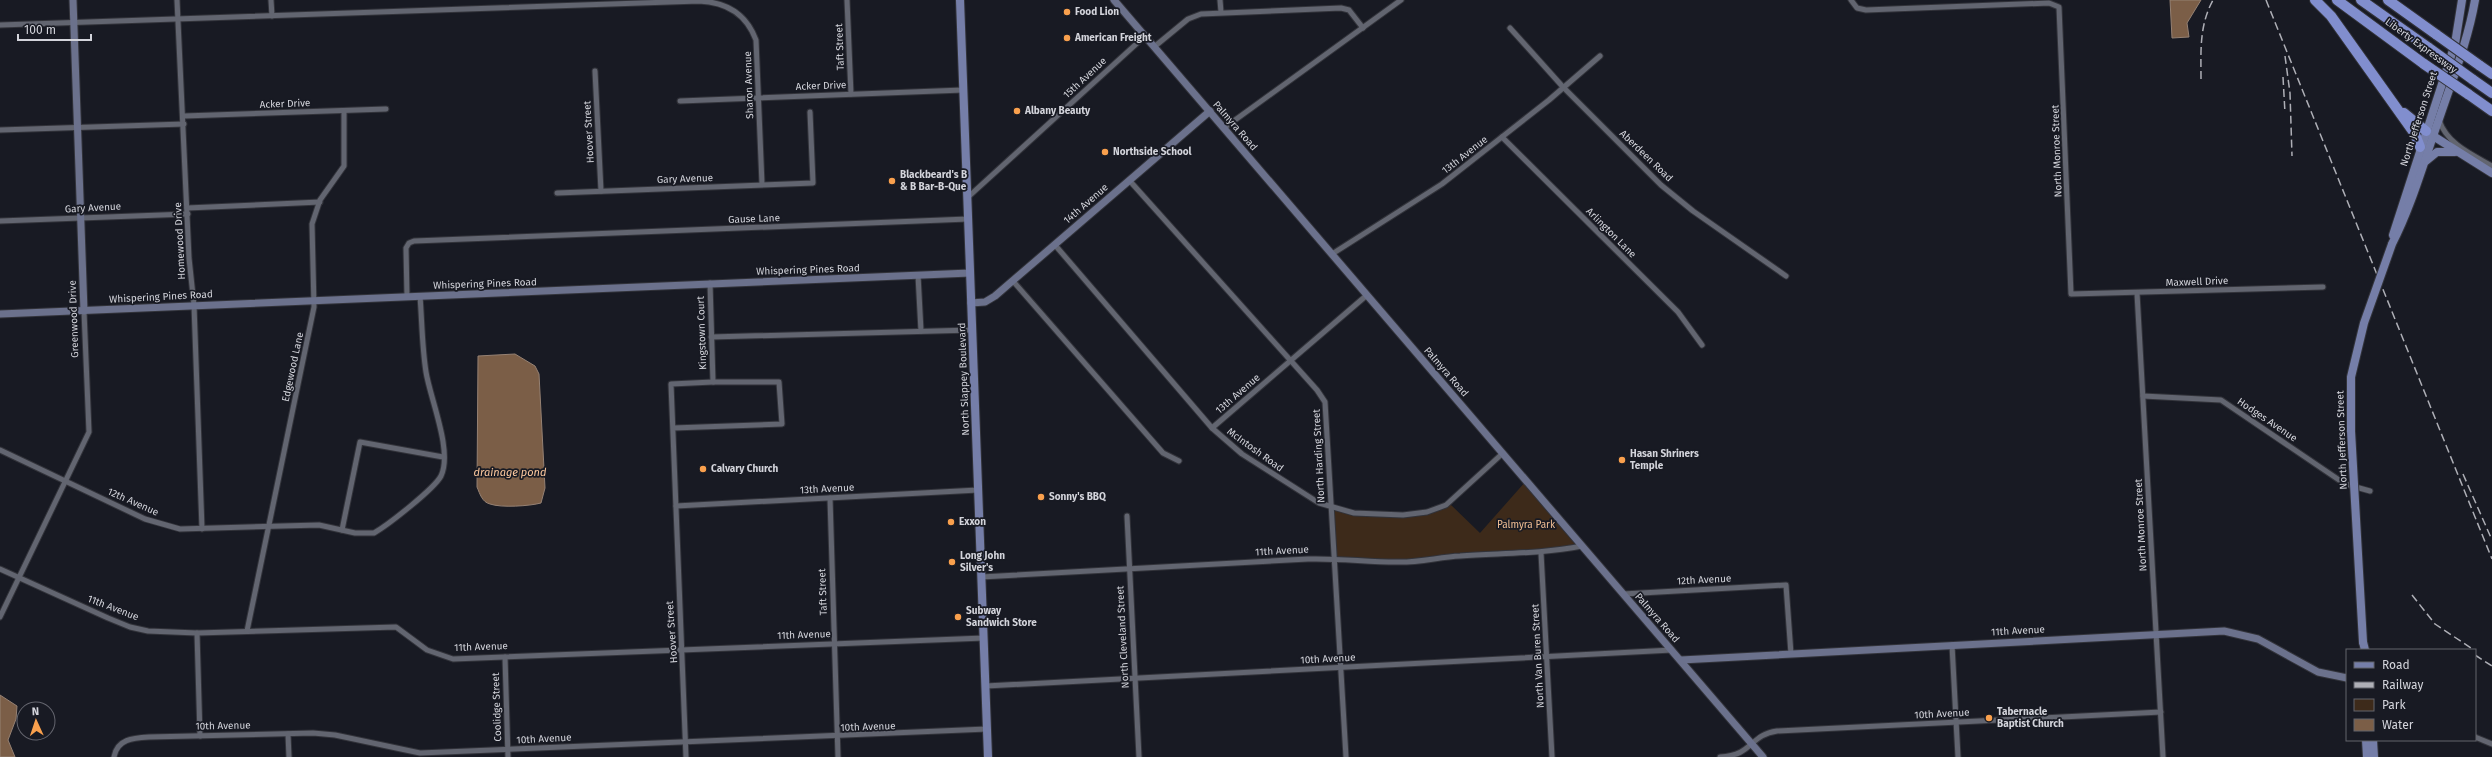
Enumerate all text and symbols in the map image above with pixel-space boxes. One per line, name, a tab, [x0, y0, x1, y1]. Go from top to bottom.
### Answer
place label: Food Lion	[1075, 6, 1119, 18]
marker: Food Lion	[1062, 7, 1072, 17]
scale bar	[18, 16, 91, 42]
street label: Liberty Expressway	[2383, 16, 2459, 76]
text: 100 m	[24, 23, 56, 37]
street label: Taft Street	[833, 23, 847, 71]
place label: American Freight	[1074, 32, 1152, 44]
marker: American Freight	[1062, 33, 1072, 43]
street label: Sharon Avenue	[742, 51, 756, 119]
street label: 15th Avenue	[1061, 55, 1109, 101]
street label: North Jefferson Street	[2398, 70, 2440, 168]
street label: Acker Drive	[795, 79, 847, 93]
street label: Acker Drive	[259, 97, 311, 111]
street label: Palmyra Road	[1210, 99, 1260, 153]
street label: Hoover Street	[581, 100, 597, 163]
street label: North Monroe Street	[2049, 104, 2065, 198]
place label: Albany Beauty	[1024, 105, 1091, 117]
marker: Albany Beauty	[1012, 106, 1022, 116]
street label: Aberdeen Road	[1617, 128, 1675, 184]
street label: 13th Avenue	[1440, 133, 1490, 177]
place label: Northside School	[1113, 146, 1192, 158]
marker: Northside School	[1100, 147, 1110, 157]
place label: Blackbeard's B & B Bar-B-Que	[900, 169, 967, 193]
street label: Gary Avenue	[657, 172, 713, 186]
marker: Blackbeard's B & B Bar-B-Que	[887, 176, 897, 186]
street label: 14th Avenue	[1061, 181, 1111, 227]
street label: Gary Avenue	[65, 201, 121, 215]
street label: Homewood Drive	[172, 202, 188, 280]
street label: Arlington Lane	[1583, 205, 1639, 261]
street label: Gause Lane	[728, 212, 780, 226]
street label: Whispering Pines Road	[756, 262, 860, 278]
street label: Maxwell Drive	[2165, 275, 2229, 289]
street label: Whispering Pines Road	[433, 276, 537, 292]
street label: Greenwood Drive	[67, 280, 81, 358]
street label: Whispering Pines Road	[109, 288, 213, 306]
street label: Kingstown Court	[695, 295, 709, 370]
street label: North Slappey Boulevard	[956, 322, 972, 436]
street label: Edgewood Lane	[280, 331, 306, 403]
street label: Palmyra Road	[1421, 345, 1471, 399]
street label: 13th Avenue	[1213, 372, 1263, 416]
street label: North Jefferson Street	[2334, 390, 2350, 490]
street label: Hodges Avenue	[2235, 396, 2299, 444]
street label: North Harding Street	[1311, 408, 1327, 503]
street label: McIntosh Road	[1224, 425, 1286, 475]
place label: Hasan Shriners Temple	[1630, 448, 1699, 472]
marker: Hasan Shriners Temple	[1617, 455, 1627, 465]
place label: Calvary Church	[711, 463, 778, 475]
marker: Calvary Church	[698, 464, 708, 474]
water label: drainage pond	[474, 466, 547, 479]
street label: North Monroe Street	[2133, 478, 2149, 572]
street label: 13th Avenue	[799, 482, 855, 496]
street label: 12th Avenue	[106, 485, 160, 519]
place label: Sonny's BBQ	[1049, 491, 1106, 503]
marker: Sonny's BBQ	[1036, 492, 1046, 502]
place label: Exxon	[959, 516, 986, 528]
marker: Exxon	[946, 517, 956, 527]
park label: Palmyra Park	[1497, 519, 1556, 531]
street label: 11th Avenue	[1255, 544, 1309, 558]
place label: Long John Silver's	[960, 550, 1005, 574]
marker: Long John Silver's	[947, 557, 957, 567]
street label: Taft Street	[816, 568, 830, 616]
street label: 12th Avenue	[1676, 573, 1732, 587]
street label: North Cleveland Street	[1114, 585, 1132, 689]
street label: Palmyra Road	[1632, 591, 1682, 645]
street label: 11th Avenue	[86, 593, 140, 623]
street label: Hoover Street	[664, 600, 680, 664]
street label: North Van Buren Street	[1529, 603, 1547, 708]
place label: Subway Sandwich Store	[966, 605, 1037, 629]
marker: Subway Sandwich Store	[953, 612, 963, 622]
street label: 11th Avenue	[1991, 624, 2045, 638]
street label: 11th Avenue	[777, 628, 831, 642]
street label: 11th Avenue	[454, 640, 508, 654]
legend	[2346, 649, 2476, 741]
street label: 10th Avenue	[1300, 652, 1356, 666]
text: Road	[2382, 658, 2410, 672]
street label: Coolidge Street	[490, 672, 504, 742]
text: Railway	[2382, 678, 2423, 692]
text: Park	[2382, 698, 2406, 712]
north arrow	[16, 701, 56, 741]
text: N	[32, 705, 39, 718]
place label: Tabernacle Baptist Church	[1997, 706, 2064, 730]
street label: 10th Avenue	[1914, 707, 1970, 721]
marker: Tabernacle Baptist Church	[1984, 713, 1994, 723]
text: Water	[2382, 718, 2414, 732]
street label: 10th Avenue	[195, 720, 251, 732]
street label: 10th Avenue	[840, 720, 896, 734]
street label: 10th Avenue	[516, 732, 572, 746]

